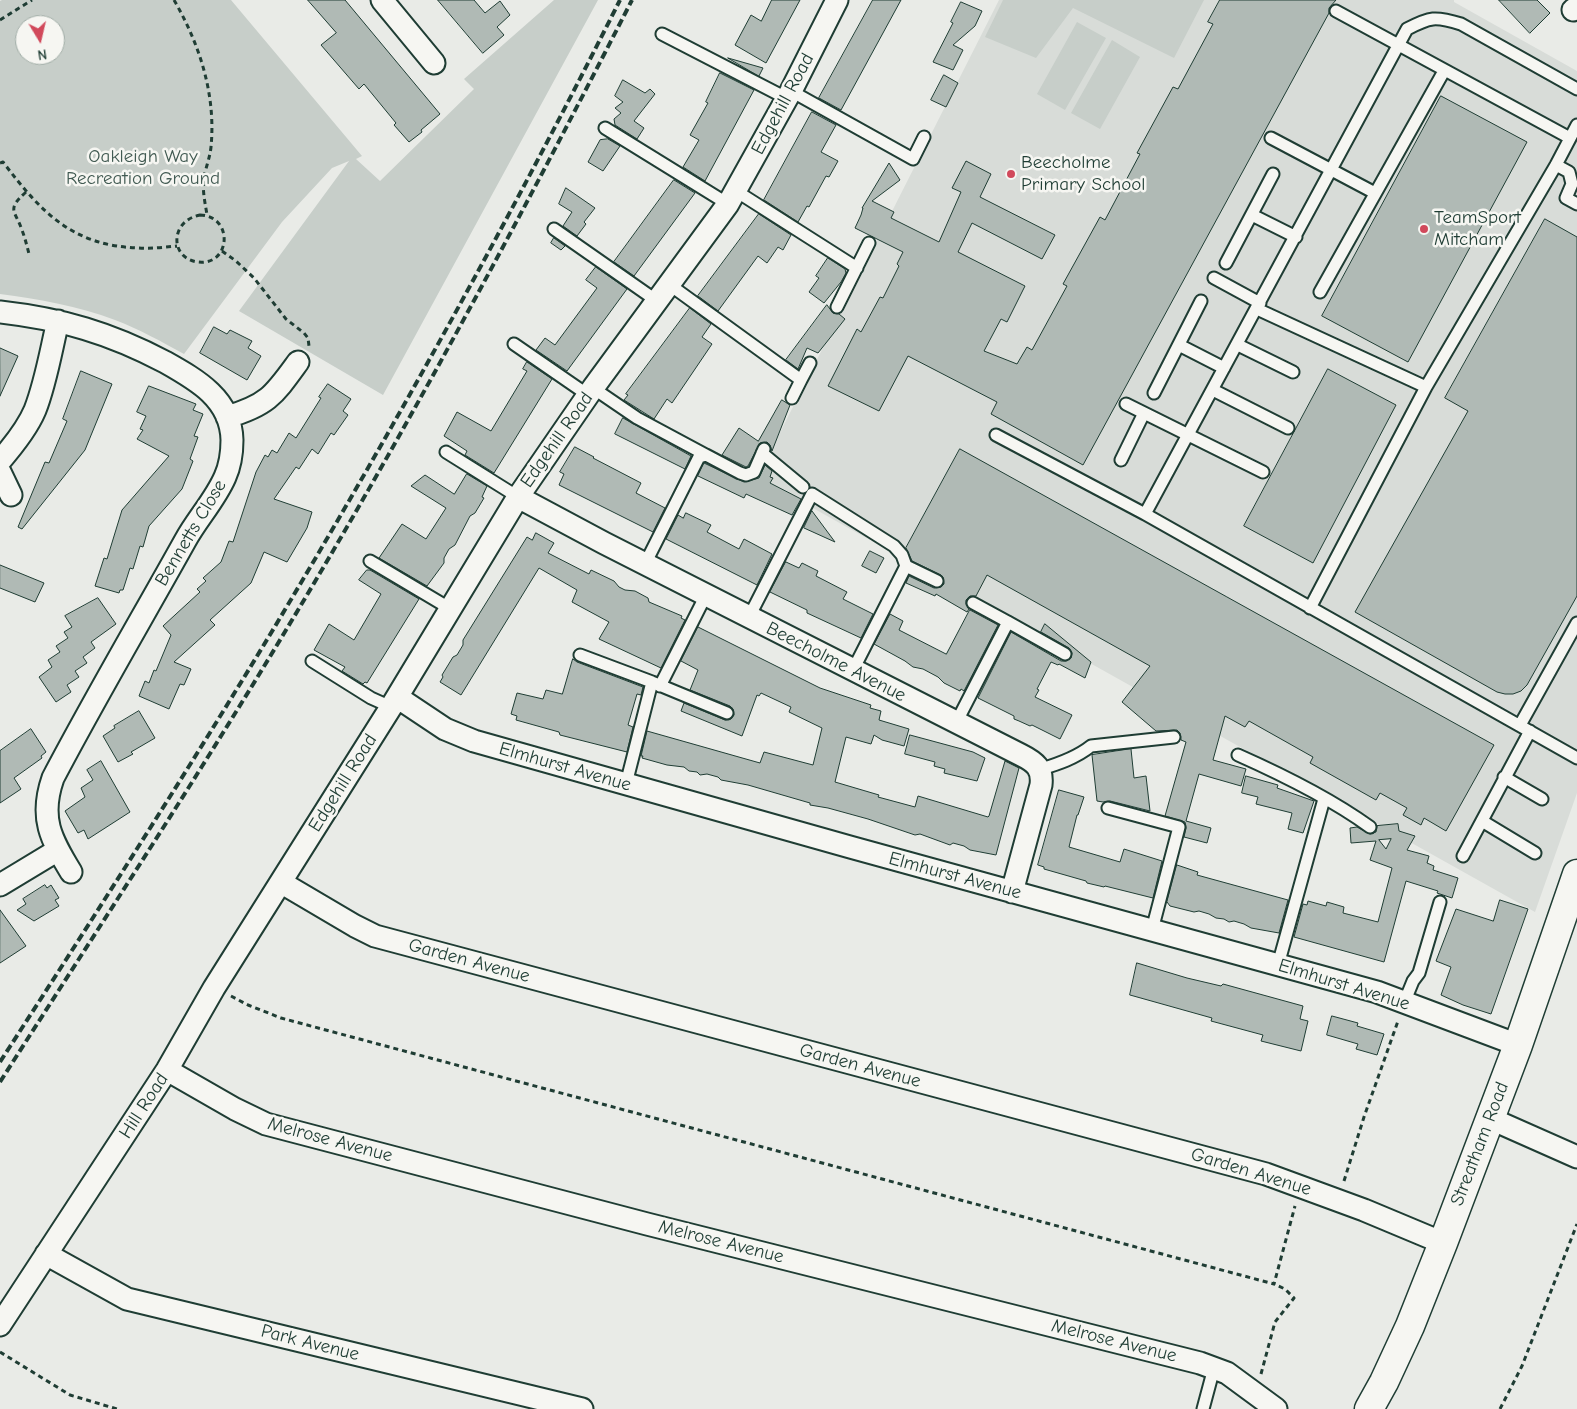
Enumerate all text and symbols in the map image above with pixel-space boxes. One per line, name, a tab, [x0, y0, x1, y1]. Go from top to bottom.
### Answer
north arrow	[15, 15, 65, 65]
text: N	[36, 45, 48, 63]
street label: Edgehill Road	[747, 50, 819, 158]
park label: Oakleigh Way Recreation Ground	[66, 146, 220, 190]
place label: Beecholme Primary School	[1021, 152, 1145, 196]
marker: Beecholme Primary School	[1005, 168, 1017, 180]
place label: TeamSport Mitcham	[1434, 207, 1521, 251]
marker: TeamSport Mitcham	[1418, 223, 1430, 235]
street label: Edgehill Road	[516, 388, 598, 492]
street label: Bennetts Close	[150, 476, 232, 590]
street label: Beecholme Avenue	[762, 617, 910, 707]
street label: Edgehill Road	[304, 730, 382, 836]
street label: Elmhurst Avenue	[496, 737, 634, 797]
street label: Elmhurst Avenue	[886, 847, 1024, 905]
street label: Garden Avenue	[406, 934, 532, 988]
street label: Elmhurst Avenue	[1275, 954, 1413, 1016]
street label: Garden Avenue	[797, 1039, 923, 1093]
street label: Hill Road	[114, 1069, 174, 1143]
street label: Streatham Road	[1446, 1079, 1514, 1209]
street label: Melrose Avenue	[265, 1112, 395, 1168]
street label: Garden Avenue	[1188, 1143, 1314, 1201]
street label: Melrose Avenue	[656, 1215, 786, 1269]
street label: Melrose Avenue	[1049, 1314, 1179, 1368]
street label: Park Avenue	[258, 1320, 362, 1366]

